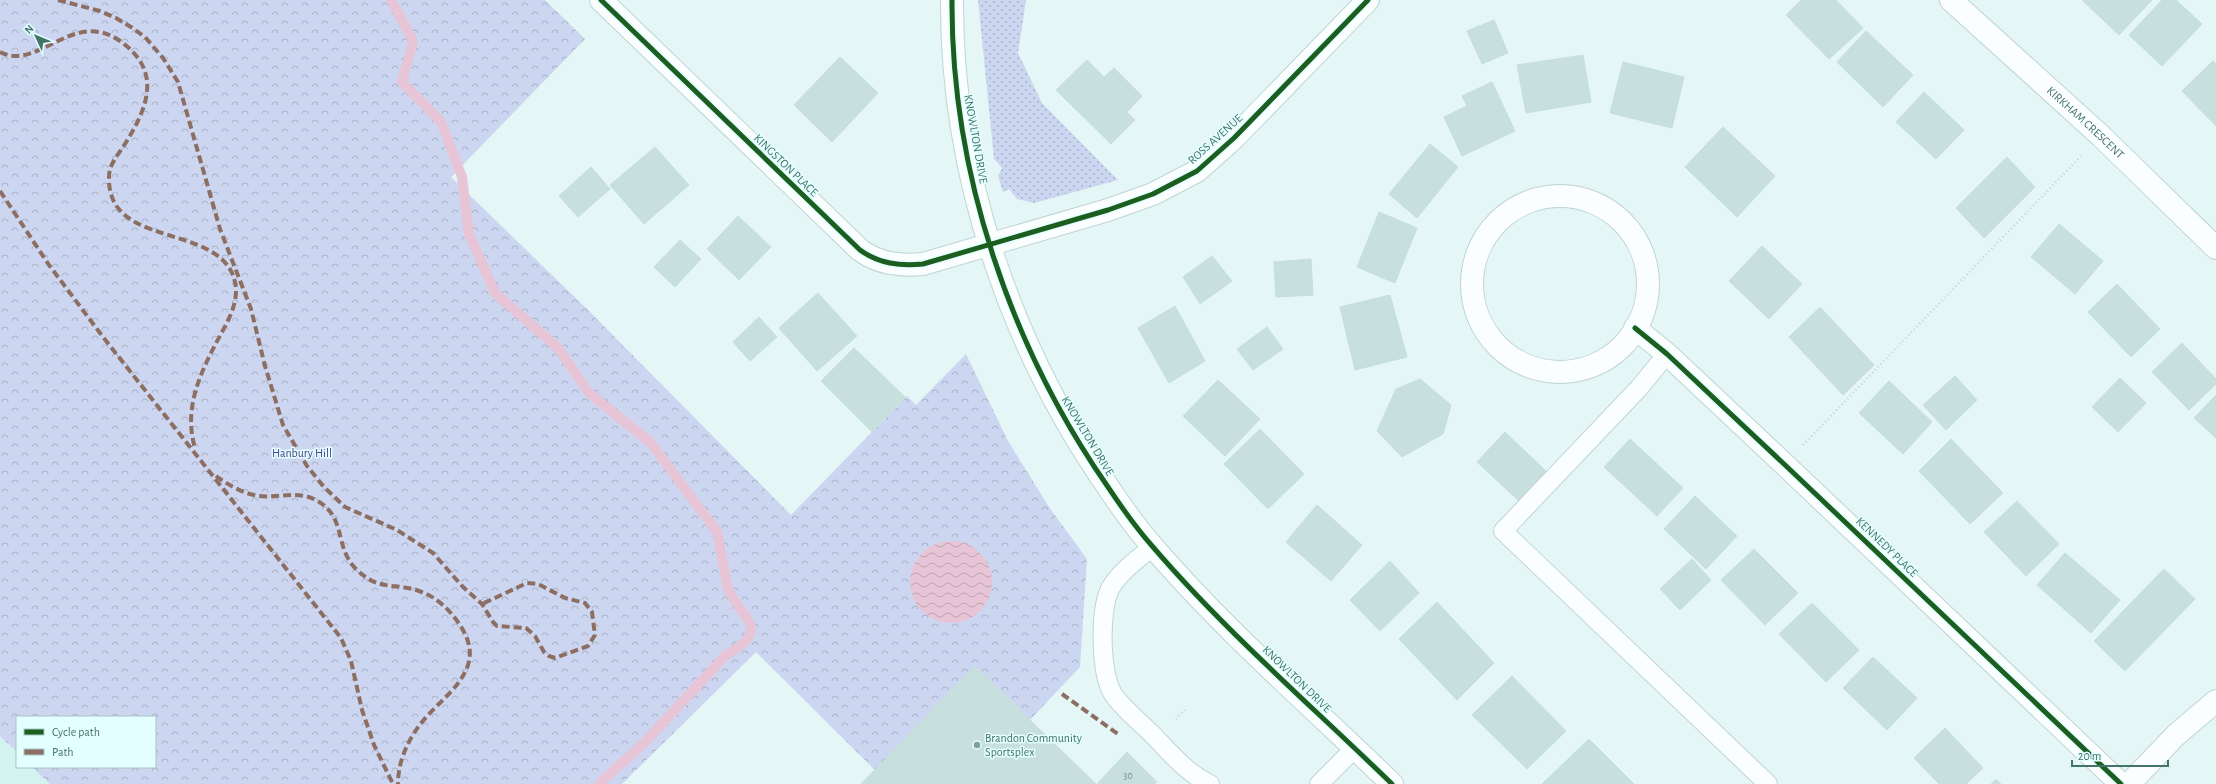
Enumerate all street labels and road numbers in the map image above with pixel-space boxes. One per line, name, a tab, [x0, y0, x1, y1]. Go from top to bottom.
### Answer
street label: KIRKHAM CRESCENT	[2045, 84, 2126, 161]
street label: KNOWLTON DRIVE	[962, 94, 990, 185]
street label: ROSS AVENUE	[1186, 112, 1245, 166]
street label: KINGSTON PLACE	[752, 132, 820, 199]
street label: KNOWLTON DRIVE	[1060, 394, 1117, 478]
street label: KENNEDY PLACE	[1854, 515, 1920, 579]
street label: KNOWLTON DRIVE	[1260, 643, 1334, 715]

